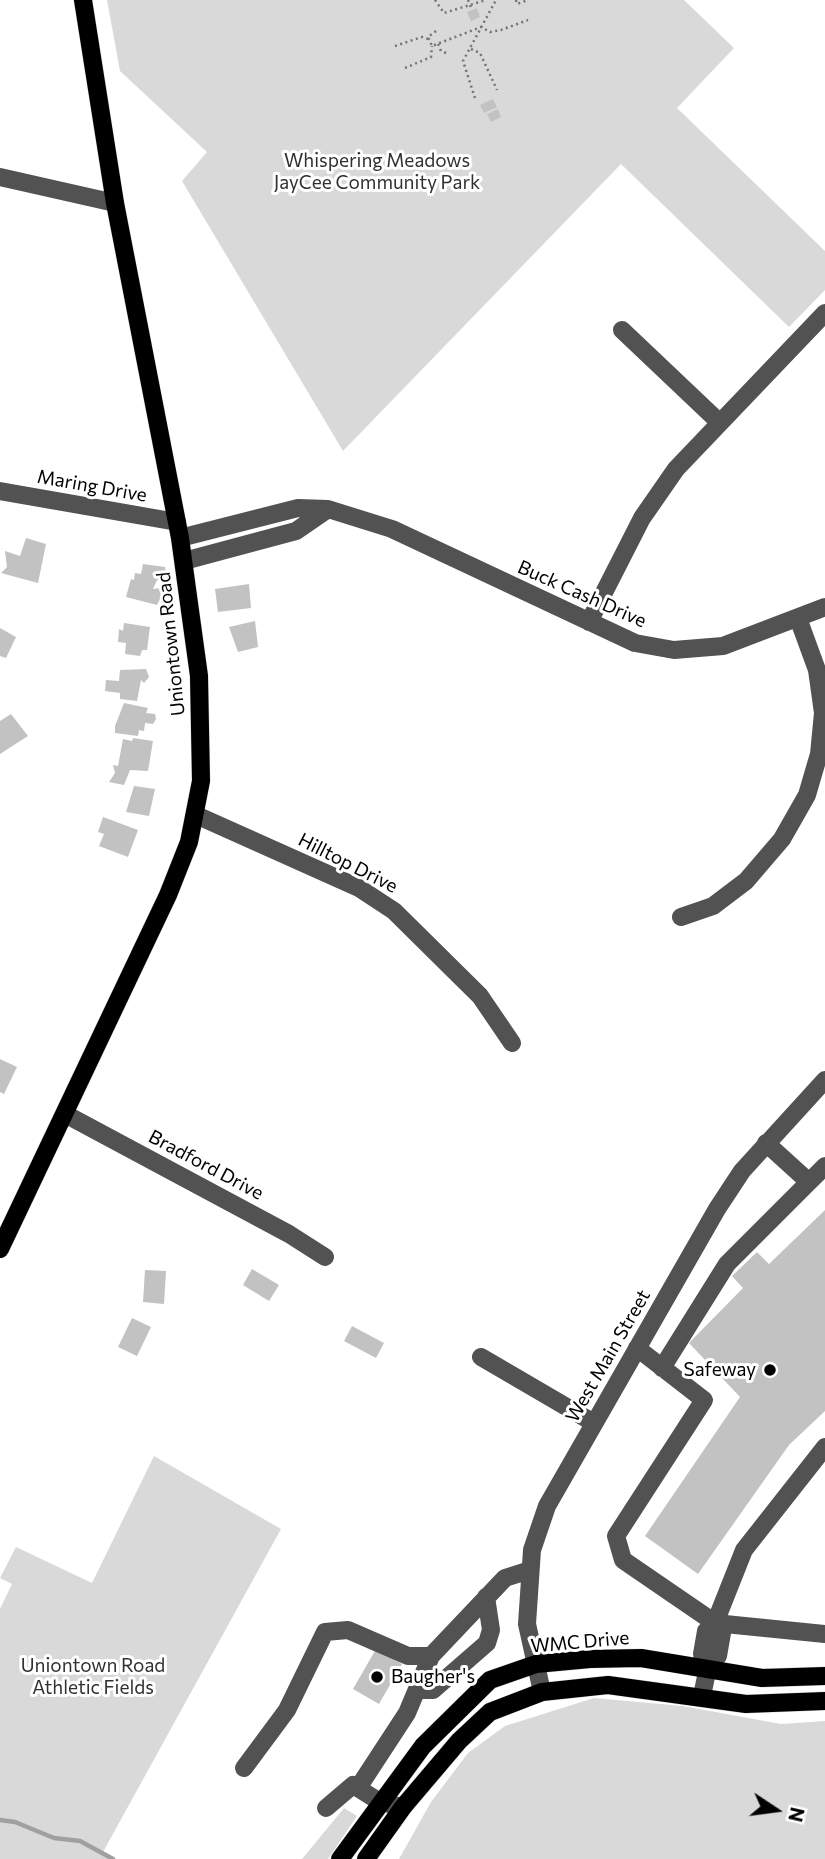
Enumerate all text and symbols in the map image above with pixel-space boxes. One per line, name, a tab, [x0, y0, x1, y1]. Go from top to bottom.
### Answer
park label: Whispering Meadows JayCee Community Park	[274, 150, 480, 194]
street label: Maring Drive	[35, 465, 149, 507]
street label: Buck Cash Drive	[514, 555, 650, 633]
street label: Uniontown Road	[152, 571, 190, 717]
street label: Hilltop Drive	[294, 828, 402, 898]
street label: Bradford Drive	[145, 1125, 267, 1205]
street label: West Main Street	[561, 1286, 655, 1426]
place label: Safeway	[684, 1359, 756, 1381]
marker: Safeway	[762, 1362, 778, 1378]
street label: WMC Drive	[530, 1626, 630, 1658]
park label: Uniontown Road Athletic Fields	[21, 1655, 165, 1699]
place label: Baugher's	[391, 1666, 475, 1688]
marker: Baugher's	[369, 1669, 385, 1685]
north arrow	[741, 1775, 811, 1845]
text: N	[784, 1805, 810, 1824]

